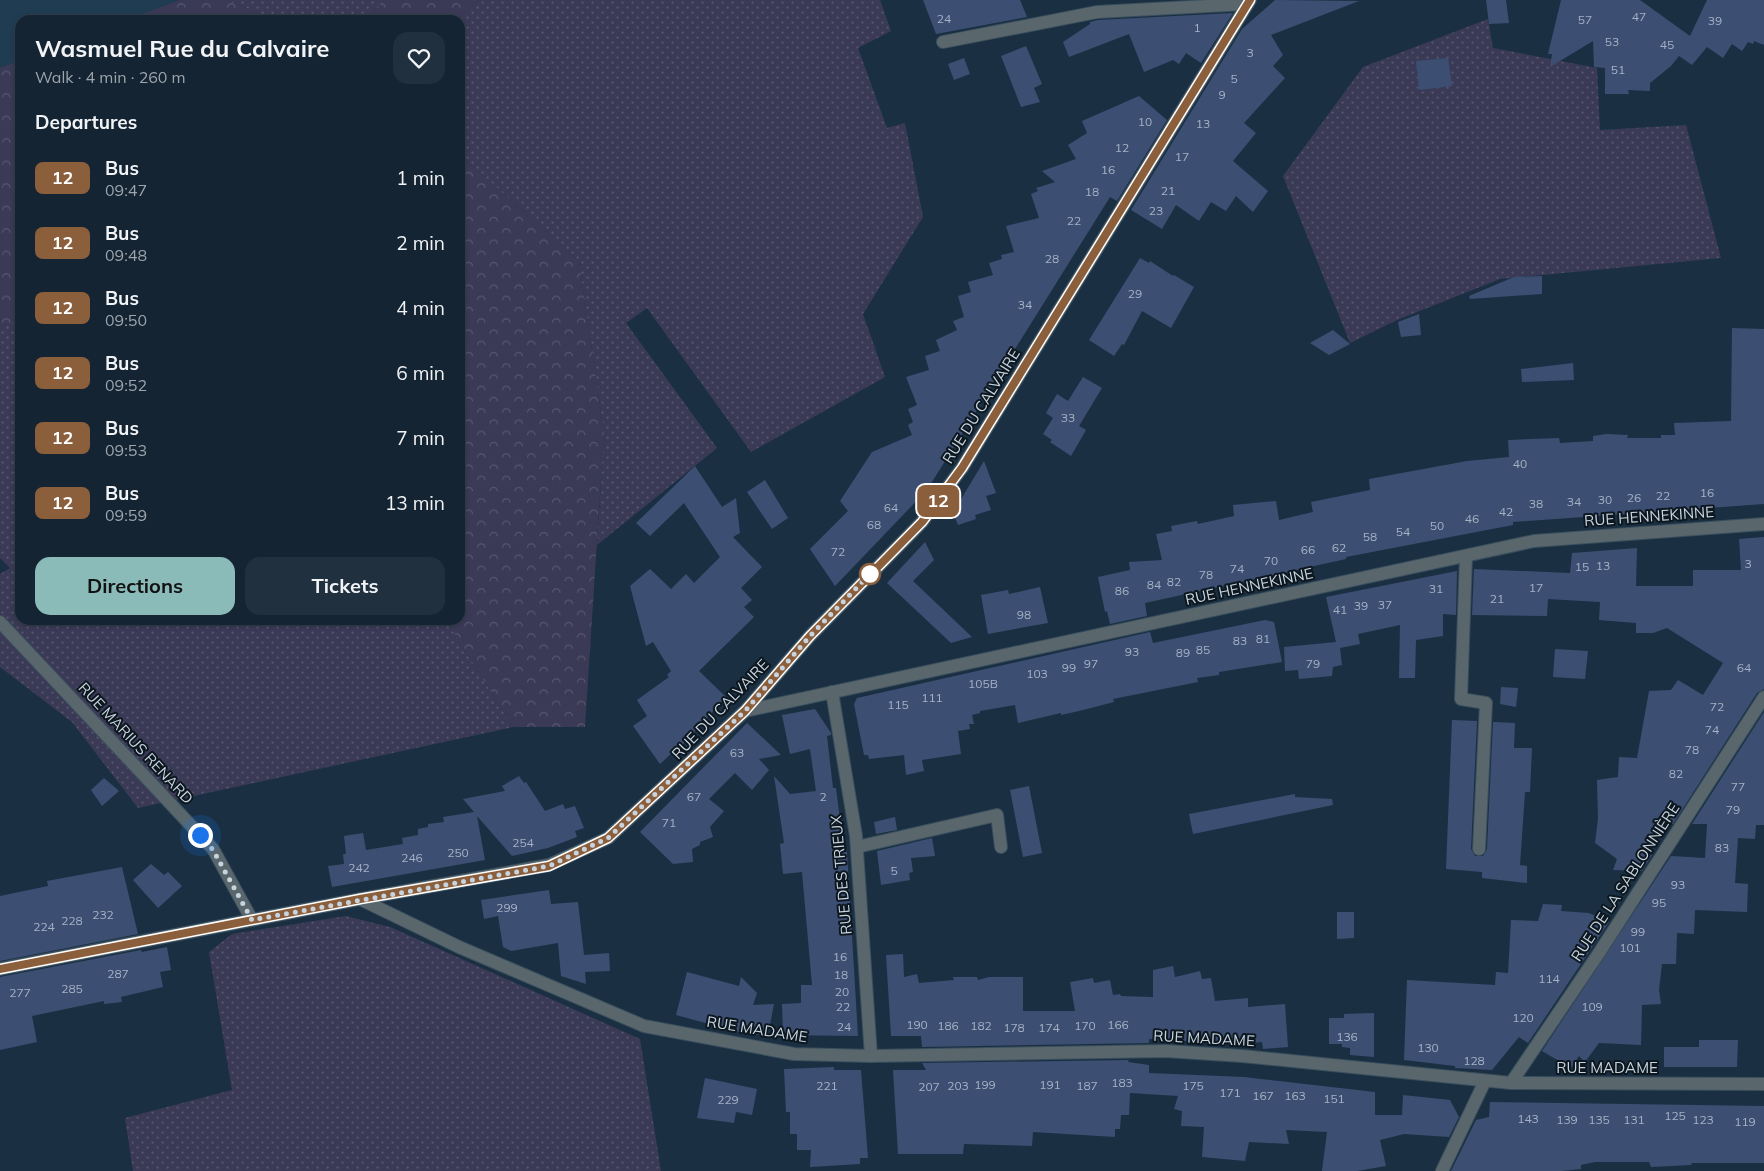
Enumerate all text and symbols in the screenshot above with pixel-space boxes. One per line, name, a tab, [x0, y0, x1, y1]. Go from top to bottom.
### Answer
house number: 47	[1632, 9, 1646, 24]
house number: 24	[937, 11, 951, 26]
house number: 57	[1578, 12, 1592, 27]
house number: 39	[1708, 13, 1722, 28]
house number: 1	[1193, 20, 1201, 35]
button: heart	[393, 32, 445, 84]
text: Wasmuel Rue du Calvaire	[35, 33, 329, 63]
house number: 53	[1605, 34, 1619, 49]
house number: 45	[1660, 37, 1674, 52]
house number: 3	[1246, 45, 1254, 60]
house number: 51	[1611, 62, 1625, 77]
text: Walk · 4 min · 260 m	[35, 67, 186, 87]
house number: 5	[1230, 71, 1238, 86]
house number: 9	[1218, 87, 1226, 102]
text: Departures	[35, 110, 137, 134]
house number: 10	[1138, 114, 1152, 129]
house number: 13	[1196, 116, 1210, 131]
house number: 12	[1115, 140, 1129, 155]
house number: 17	[1175, 149, 1189, 164]
text: Bus	[105, 156, 139, 180]
house number: 16	[1101, 162, 1115, 177]
text: 12	[52, 166, 73, 189]
text: 1 min	[396, 166, 445, 190]
text: 09:47	[105, 180, 147, 200]
house number: 21	[1161, 183, 1175, 198]
house number: 18	[1085, 184, 1099, 199]
house number: 23	[1149, 203, 1163, 218]
house number: 22	[1067, 213, 1081, 228]
text: Bus	[105, 221, 139, 245]
text: 12	[52, 231, 73, 254]
text: 2 min	[396, 231, 445, 255]
text: 09:48	[105, 245, 147, 265]
house number: 28	[1045, 251, 1059, 266]
text: Bus	[105, 286, 139, 310]
house number: 29	[1128, 286, 1142, 301]
text: 12	[52, 296, 73, 319]
text: 4 min	[396, 296, 445, 320]
house number: 34	[1018, 297, 1032, 312]
text: 09:50	[105, 310, 147, 330]
street label: RUE DU CALVAIRE	[938, 345, 1024, 467]
text: Bus	[105, 351, 139, 375]
text: 12	[52, 361, 73, 384]
text: 6 min	[396, 361, 445, 385]
text: 09:52	[105, 375, 147, 395]
house number: 33	[1061, 410, 1075, 425]
text: Bus	[105, 416, 139, 440]
text: 12	[52, 426, 73, 449]
text: 7 min	[396, 426, 445, 450]
text: 09:53	[105, 440, 147, 460]
house number: 40	[1513, 456, 1527, 471]
text: Bus	[105, 481, 139, 505]
line badge: 12	[916, 485, 960, 517]
house number: 16	[1700, 485, 1714, 500]
house number: 22	[1656, 488, 1670, 503]
text: 12	[927, 489, 949, 512]
house number: 26	[1627, 490, 1641, 505]
text: 12	[52, 491, 73, 514]
text: 13 min	[385, 491, 445, 515]
house number: 30	[1598, 492, 1612, 507]
house number: 34	[1567, 494, 1581, 509]
house number: 38	[1529, 496, 1543, 511]
house number: 64	[884, 500, 898, 515]
street label: RUE HENNEKINNE	[1583, 502, 1715, 530]
house number: 42	[1499, 504, 1513, 519]
text: 09:59	[105, 505, 147, 525]
house number: 46	[1465, 511, 1479, 526]
house number: 68	[867, 517, 881, 532]
house number: 50	[1430, 518, 1444, 533]
house number: 54	[1396, 524, 1410, 539]
house number: 58	[1363, 529, 1377, 544]
house number: 62	[1332, 540, 1346, 555]
house number: 66	[1301, 542, 1315, 557]
house number: 72	[831, 544, 845, 559]
house number: 70	[1264, 553, 1278, 568]
house number: 3	[1744, 556, 1752, 571]
button: Directions	[35, 557, 235, 615]
button: Tickets	[245, 557, 445, 615]
house number: 13	[1596, 558, 1610, 573]
house number: 15	[1575, 559, 1589, 574]
house number: 74	[1230, 561, 1244, 576]
unlabelled marker	[859, 563, 881, 585]
street label: RUE HENNEKINNE	[1183, 563, 1315, 609]
house number: 78	[1199, 567, 1213, 582]
house number: 82	[1167, 574, 1181, 589]
house number: 84	[1147, 577, 1161, 592]
house number: 17	[1529, 580, 1543, 595]
house number: 31	[1429, 581, 1443, 596]
house number: 86	[1115, 583, 1129, 598]
house number: 21	[1490, 591, 1504, 606]
house number: 37	[1378, 597, 1392, 612]
house number: 39	[1354, 598, 1368, 613]
house number: 41	[1333, 602, 1347, 617]
house number: 98	[1017, 607, 1031, 622]
house number: 81	[1256, 631, 1270, 646]
house number: 83	[1233, 633, 1247, 648]
house number: 85	[1196, 642, 1210, 657]
house number: 93	[1125, 644, 1139, 659]
house number: 89	[1176, 645, 1190, 660]
street label: RUE DU CALVAIRE	[667, 655, 773, 763]
house number: 97	[1084, 656, 1098, 671]
house number: 79	[1306, 656, 1320, 671]
house number: 99	[1062, 660, 1076, 675]
house number: 64	[1737, 660, 1751, 675]
house number: 103	[1026, 666, 1048, 681]
house number: 105B	[968, 676, 998, 691]
street label: RUE MARIUS RENARD	[75, 678, 197, 808]
house number: 111	[921, 690, 943, 705]
house number: 115	[887, 697, 909, 712]
house number: 72	[1710, 699, 1724, 714]
house number: 74	[1705, 722, 1719, 737]
house number: 78	[1685, 742, 1699, 757]
house number: 63	[730, 745, 744, 760]
house number: 82	[1669, 766, 1683, 781]
house number: 77	[1731, 779, 1745, 794]
house number: 67	[687, 789, 701, 804]
house number: 2	[819, 789, 827, 804]
street label: RUE DE LA SABLONNIÈRE	[1567, 799, 1683, 965]
house number: 79	[1726, 802, 1740, 817]
street label: RUE DES TRIEUX	[826, 814, 856, 936]
house number: 71	[662, 815, 676, 830]
your location	[188, 823, 213, 848]
house number: 254	[512, 835, 534, 850]
house number: 83	[1715, 840, 1729, 855]
house number: 250	[447, 845, 469, 860]
house number: 246	[401, 850, 423, 865]
house number: 242	[348, 860, 370, 875]
house number: 5	[890, 863, 898, 878]
house number: 93	[1671, 877, 1685, 892]
house number: 95	[1652, 895, 1666, 910]
house number: 299	[496, 900, 518, 915]
house number: 232	[92, 907, 114, 922]
house number: 228	[61, 913, 83, 928]
house number: 224	[33, 919, 55, 934]
house number: 99	[1631, 924, 1645, 939]
house number: 101	[1619, 940, 1641, 955]
house number: 16	[833, 949, 847, 964]
house number: 287	[107, 966, 129, 981]
house number: 18	[834, 967, 848, 982]
house number: 114	[1538, 971, 1560, 986]
house number: 285	[61, 981, 83, 996]
house number: 20	[835, 984, 849, 999]
house number: 277	[9, 985, 31, 1000]
house number: 22	[836, 999, 850, 1014]
house number: 109	[1581, 999, 1603, 1014]
house number: 120	[1512, 1010, 1534, 1025]
street label: RUE MADAME	[705, 1012, 809, 1046]
house number: 190	[906, 1017, 928, 1032]
house number: 166	[1107, 1017, 1129, 1032]
house number: 186	[937, 1018, 959, 1033]
house number: 182	[970, 1018, 992, 1033]
house number: 170	[1074, 1018, 1096, 1033]
house number: 24	[837, 1019, 851, 1034]
house number: 178	[1003, 1020, 1025, 1035]
house number: 174	[1038, 1020, 1060, 1035]
street label: RUE MADAME	[1153, 1026, 1255, 1050]
house number: 136	[1336, 1029, 1358, 1044]
house number: 130	[1417, 1040, 1439, 1055]
house number: 128	[1463, 1053, 1485, 1068]
street label: RUE MADAME	[1556, 1058, 1658, 1077]
house number: 183	[1111, 1075, 1133, 1090]
house number: 199	[974, 1077, 996, 1092]
house number: 191	[1039, 1077, 1061, 1092]
house number: 221	[816, 1078, 838, 1093]
house number: 203	[947, 1078, 969, 1093]
house number: 187	[1076, 1078, 1098, 1093]
house number: 175	[1182, 1078, 1204, 1093]
house number: 207	[918, 1079, 940, 1094]
house number: 171	[1219, 1085, 1241, 1100]
house number: 167	[1252, 1088, 1274, 1103]
house number: 163	[1284, 1088, 1306, 1103]
house number: 151	[1323, 1091, 1345, 1106]
house number: 229	[717, 1092, 739, 1107]
house number: 125	[1664, 1108, 1686, 1123]
house number: 143	[1517, 1111, 1539, 1126]
house number: 139	[1556, 1112, 1578, 1127]
house number: 135	[1588, 1112, 1610, 1127]
house number: 131	[1623, 1112, 1645, 1127]
house number: 123	[1692, 1112, 1714, 1127]
house number: 119	[1734, 1114, 1756, 1129]

